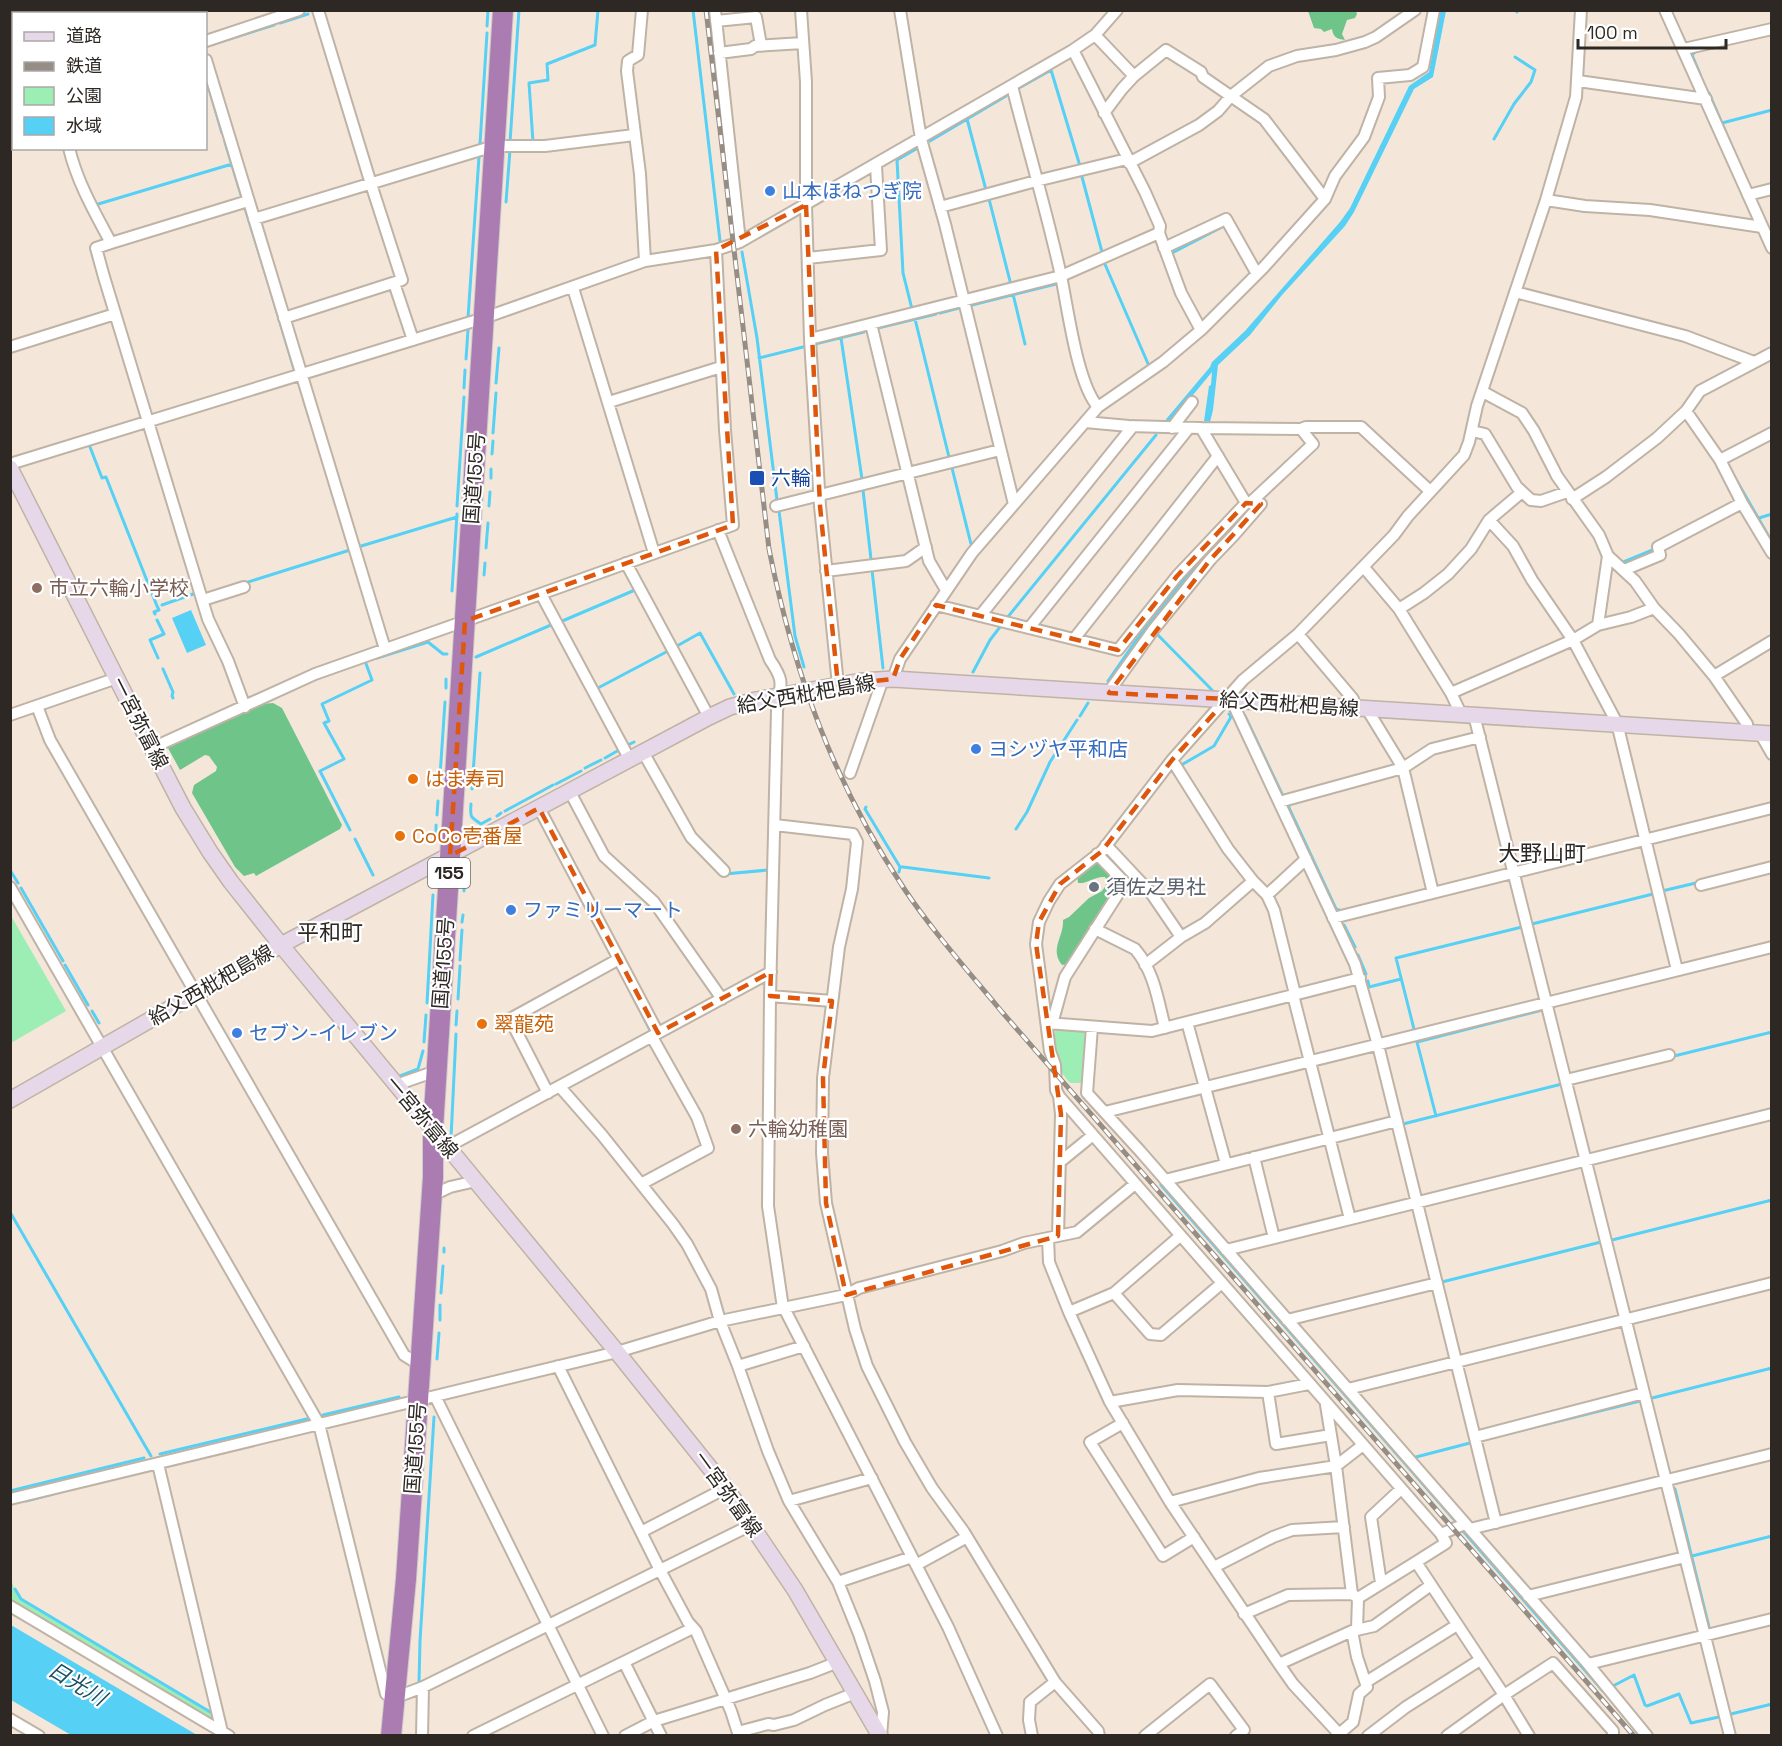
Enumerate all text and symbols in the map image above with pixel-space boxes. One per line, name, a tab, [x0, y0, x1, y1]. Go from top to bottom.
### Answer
legend	[12, 12, 207, 150]
scale bar	[1578, 12, 1726, 50]
text: 100 m	[1587, 21, 1638, 44]
text: 道路	[66, 24, 102, 47]
text: 鉄道	[66, 54, 102, 77]
text: 公園	[66, 84, 102, 107]
text: 水域	[66, 114, 102, 137]
place label: 山本ほねつぎ院	[782, 178, 922, 204]
marker: 山本ほねつぎ院	[763, 184, 777, 198]
street label: 国道155号	[458, 431, 490, 525]
place label: 六輪	[771, 465, 811, 491]
marker: 六輪	[748, 469, 766, 487]
place label: 市立六輪小学校	[49, 575, 189, 601]
marker: 市立六輪小学校	[30, 581, 44, 595]
street label: 給父西枇杷島線	[735, 669, 877, 719]
street label: 一宮弥富線	[106, 673, 174, 773]
street label: 給父西枇杷島線	[1218, 686, 1360, 722]
place label: ヨシヅヤ平和店	[988, 736, 1128, 762]
marker: ヨシヅヤ平和店	[969, 742, 983, 756]
place label: はま寿司	[425, 766, 505, 792]
marker: はま寿司	[406, 772, 420, 786]
place label: CoCo壱番屋	[412, 823, 522, 849]
marker: CoCo壱番屋	[393, 829, 407, 843]
district label: 大野山町	[1498, 839, 1586, 867]
road number: 155	[428, 858, 470, 888]
place label: 須佐之男社	[1106, 874, 1206, 900]
marker: 須佐之男社	[1087, 880, 1101, 894]
place label: ファミリーマート	[523, 897, 683, 923]
marker: ファミリーマート	[504, 903, 518, 917]
street label: 国道155号	[427, 916, 459, 1010]
district label: 平和町	[297, 918, 363, 946]
street label: 給父西枇杷島線	[144, 939, 278, 1031]
place label: 翠龍苑	[494, 1011, 554, 1037]
marker: 翠龍苑	[475, 1017, 489, 1031]
place label: セブン-イレブン	[249, 1020, 398, 1046]
marker: セブン-イレブン	[230, 1026, 244, 1040]
street label: 一宮弥富線	[380, 1070, 464, 1164]
place label: 六輪幼稚園	[748, 1116, 848, 1142]
marker: 六輪幼稚園	[729, 1122, 743, 1136]
street label: 国道155号	[399, 1401, 431, 1495]
street label: 一宮弥富線	[688, 1446, 768, 1542]
water label: 日光川	[43, 1656, 113, 1712]

